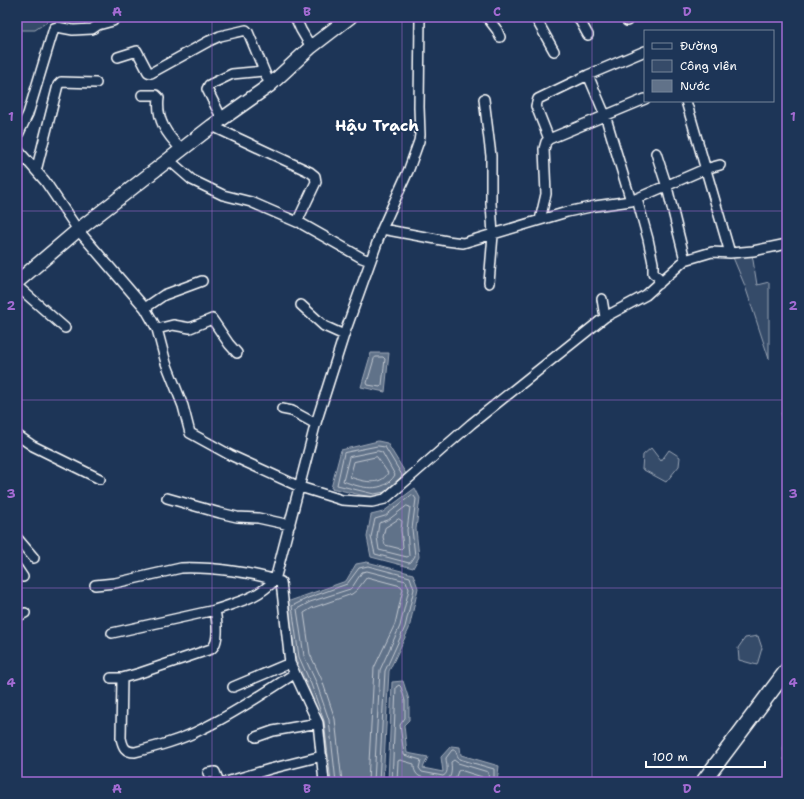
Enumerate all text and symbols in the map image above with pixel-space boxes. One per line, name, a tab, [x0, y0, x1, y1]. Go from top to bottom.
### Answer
text: A	[112, 3, 122, 20]
text: B	[303, 3, 311, 20]
text: C	[493, 3, 501, 20]
text: D	[682, 3, 692, 20]
legend	[644, 30, 774, 102]
text: Đường	[680, 38, 718, 54]
text: Công viên	[680, 58, 737, 74]
text: Nước	[680, 78, 710, 94]
text: 1	[8, 108, 14, 125]
text: 1	[790, 108, 796, 125]
district label: Hậu Trạch	[335, 115, 419, 136]
text: 2	[6, 297, 16, 314]
text: 2	[788, 297, 798, 314]
text: 3	[6, 485, 16, 502]
text: 3	[788, 485, 798, 502]
text: 4	[6, 674, 16, 691]
text: 4	[788, 674, 798, 691]
scale bar	[646, 743, 765, 769]
text: 100 m	[652, 749, 688, 765]
text: A	[112, 780, 122, 797]
text: B	[303, 780, 311, 797]
text: C	[493, 780, 501, 797]
text: D	[682, 780, 692, 797]

